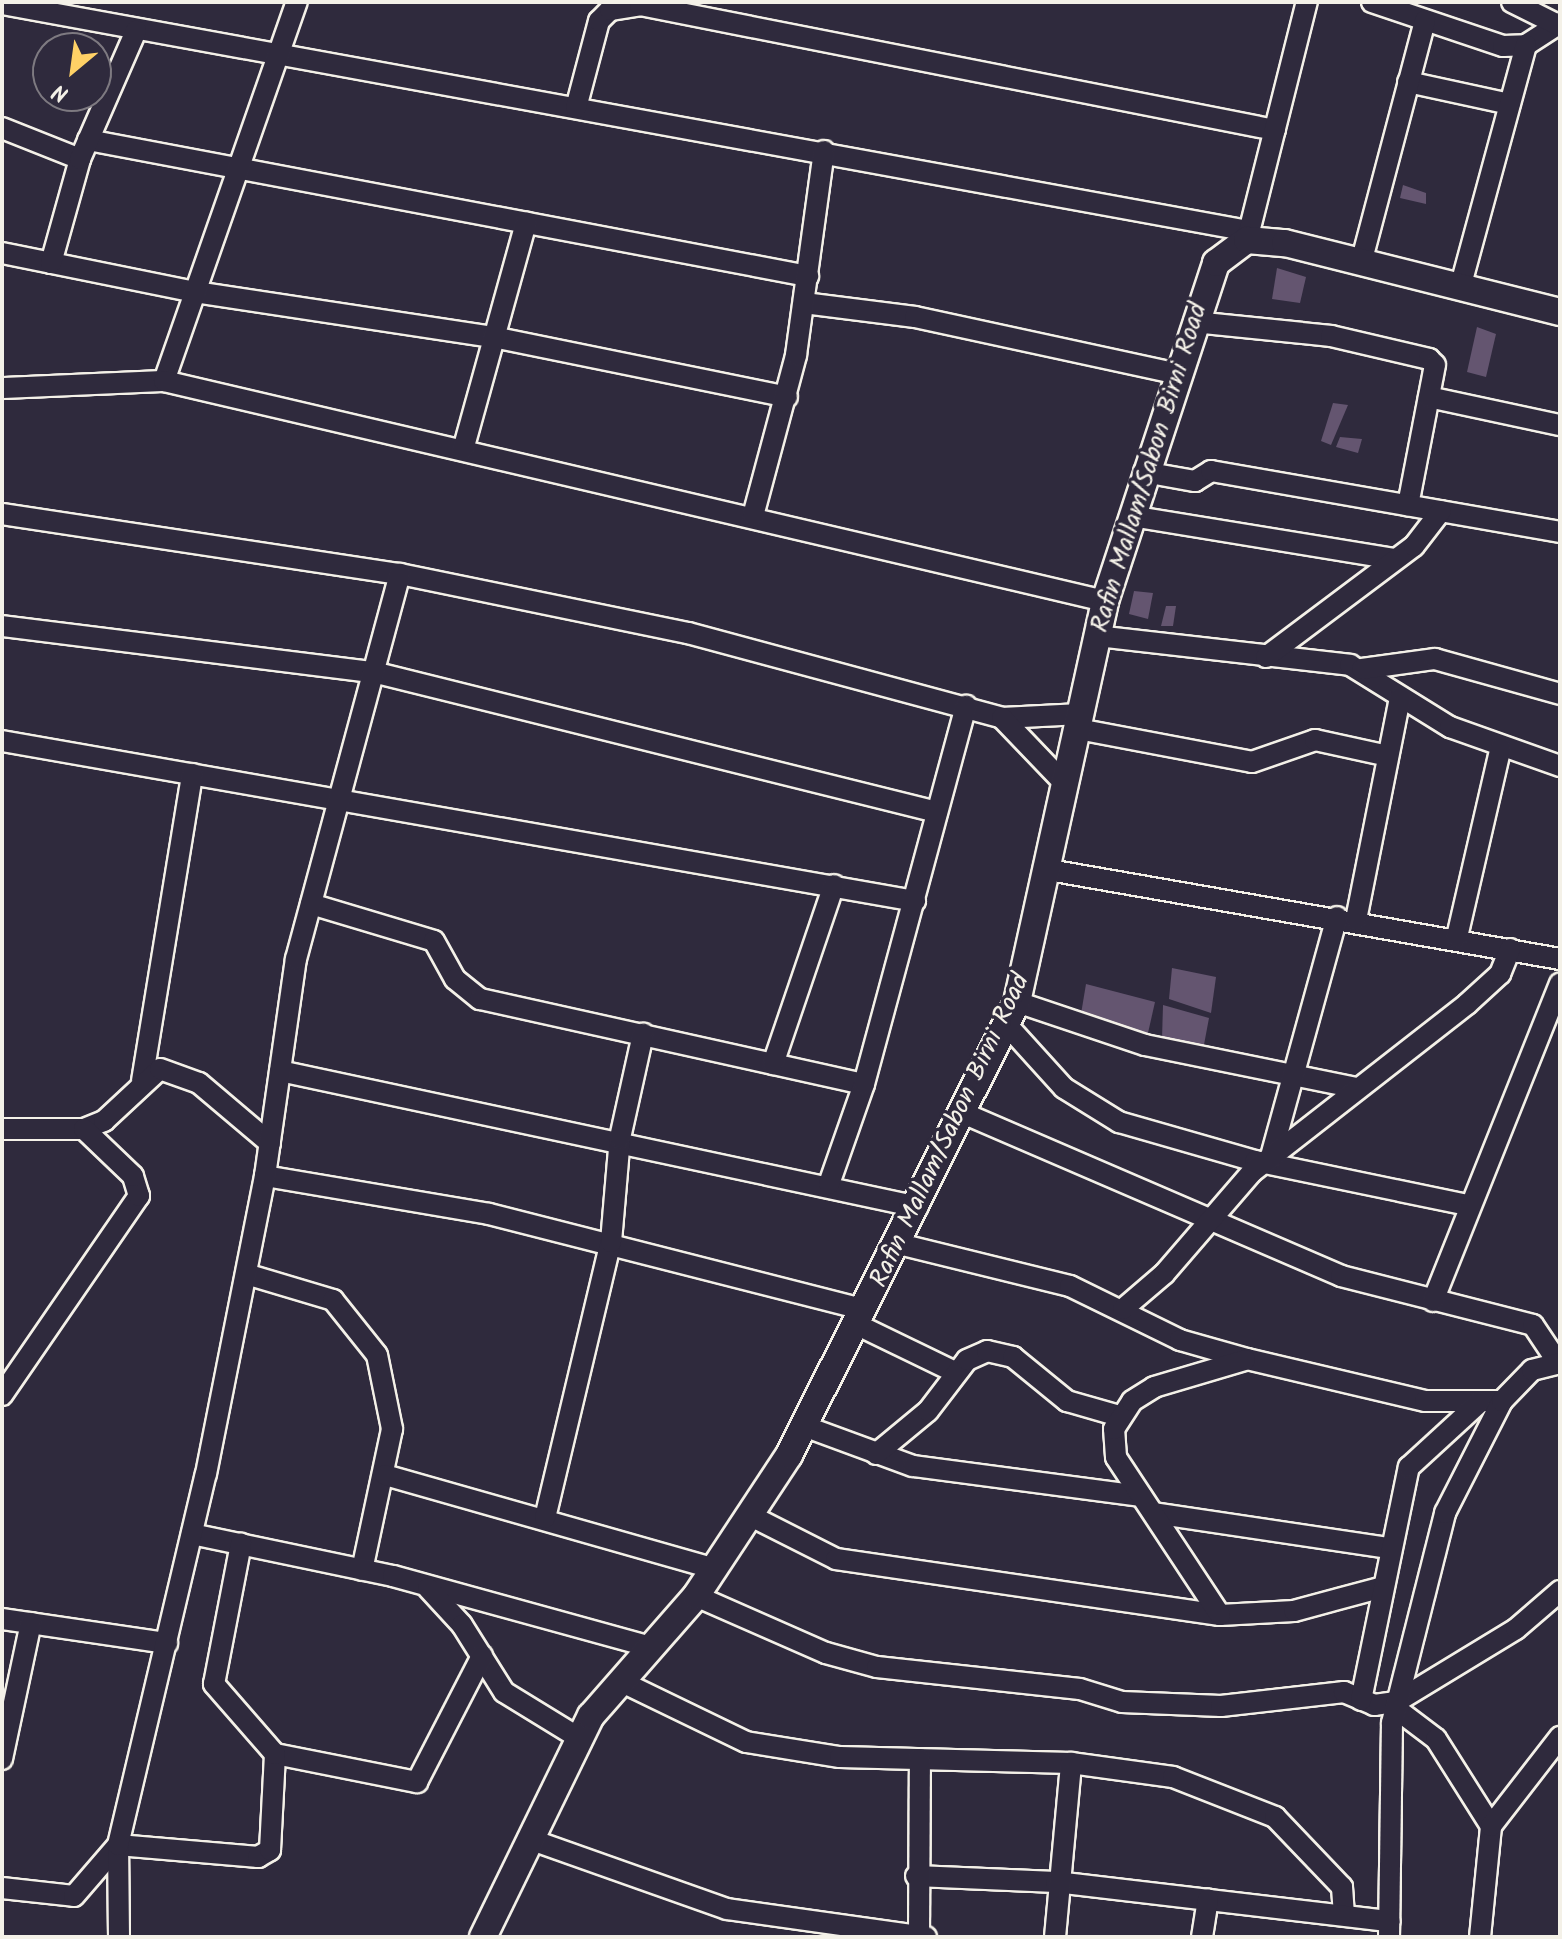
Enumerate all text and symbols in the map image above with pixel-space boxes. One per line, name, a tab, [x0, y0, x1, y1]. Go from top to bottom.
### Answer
north arrow	[32, 32, 112, 112]
text: N	[47, 73, 76, 110]
street label: Rafin Mallam/Sabon Birni Road	[1085, 300, 1215, 636]
street label: Rafin Mallam/Sabon Birni Road	[864, 969, 1038, 1293]

